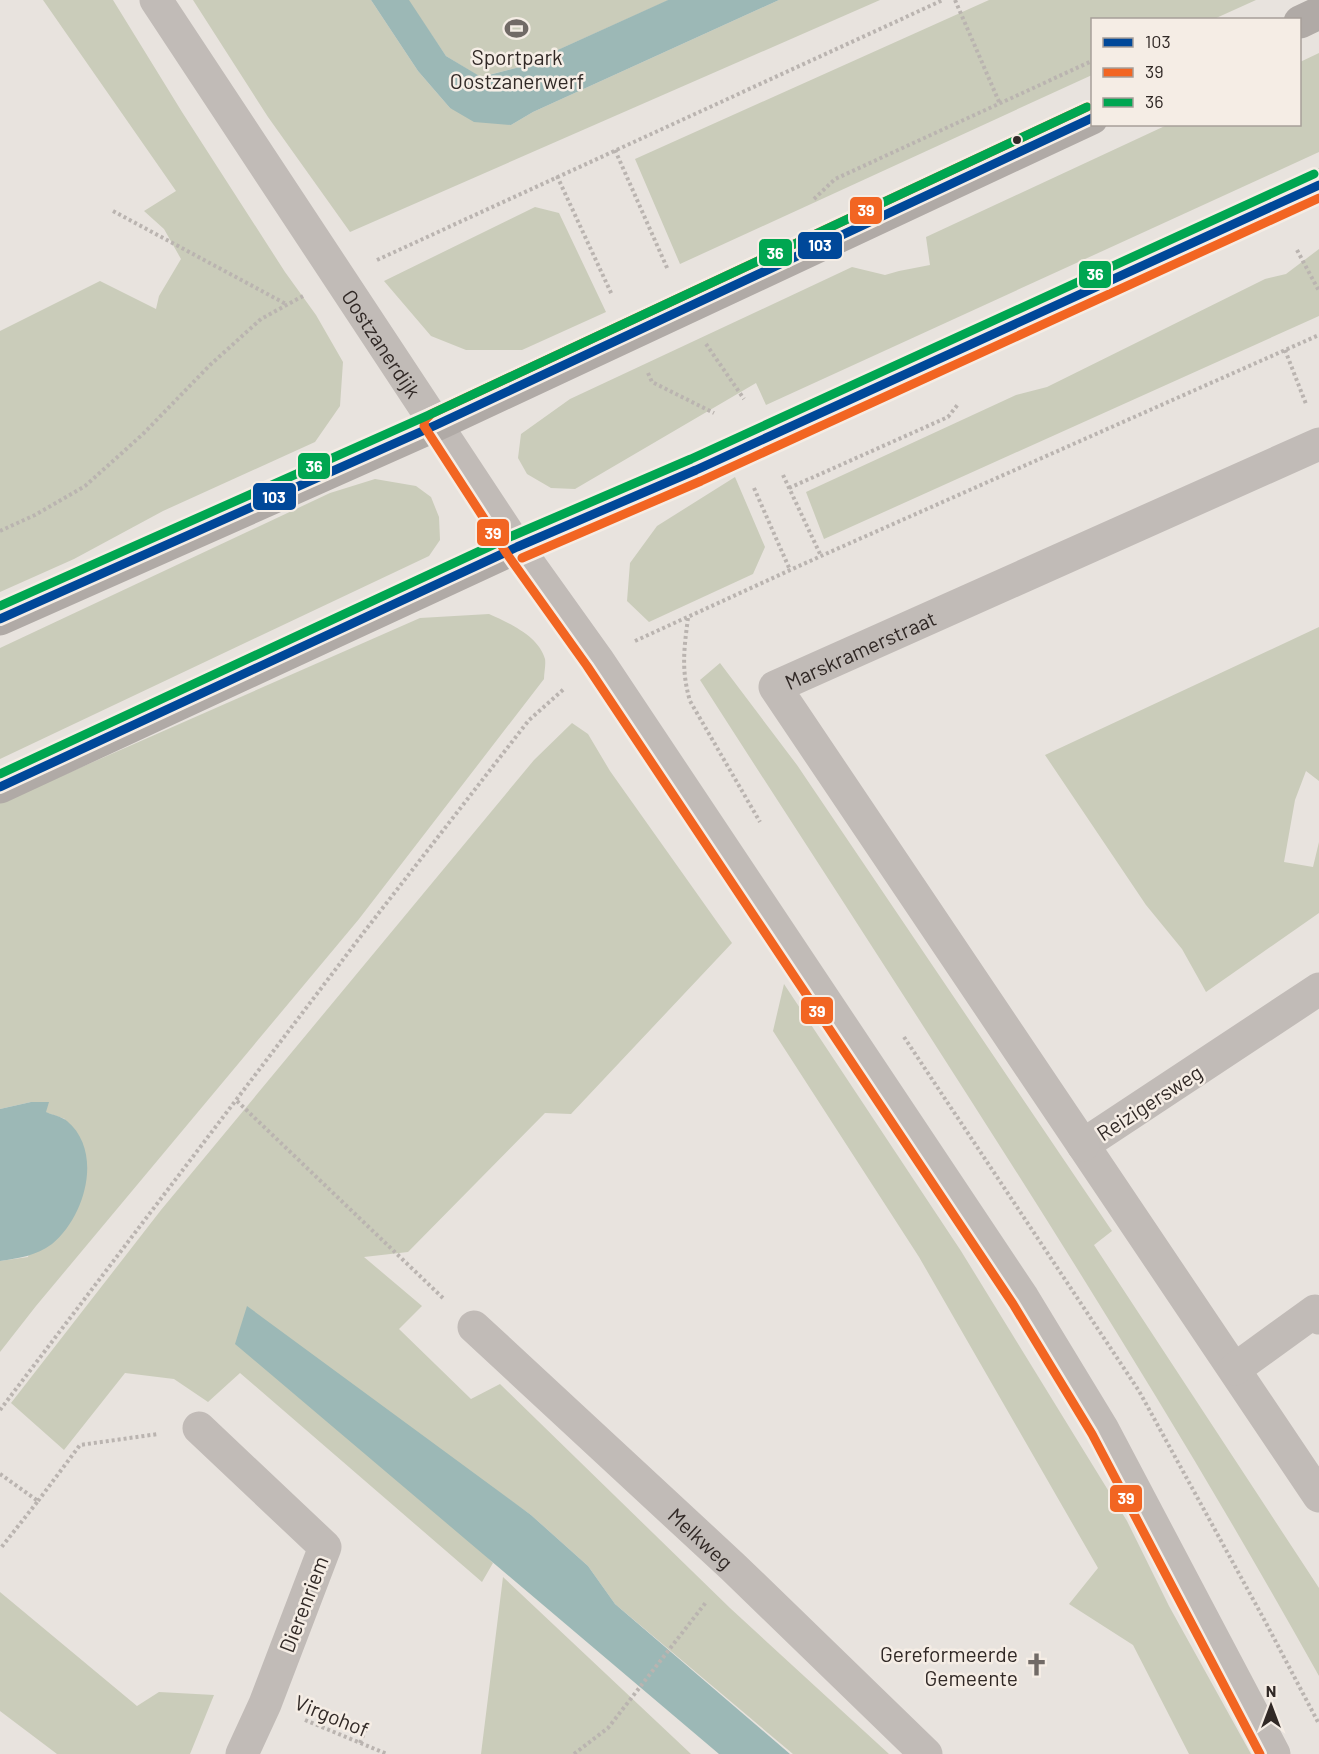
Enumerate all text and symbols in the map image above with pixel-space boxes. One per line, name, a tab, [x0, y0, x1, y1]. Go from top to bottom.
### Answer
sports icon: Sportpark Oostzanerwerf	[504, 15, 530, 41]
legend	[1091, 18, 1301, 126]
text: 103	[1145, 30, 1171, 52]
place label: Sportpark Oostzanerwerf	[450, 44, 584, 93]
text: 39	[1145, 60, 1164, 82]
text: 36	[1145, 90, 1164, 112]
unlabelled marker	[1011, 134, 1023, 146]
line badge: 39	[849, 196, 883, 225]
text: 39	[857, 200, 875, 219]
line badge: 103	[797, 231, 843, 260]
text: 103	[808, 235, 832, 254]
line badge: 36	[758, 238, 793, 267]
text: 36	[766, 243, 784, 262]
line badge: 36	[1078, 260, 1112, 289]
text: 36	[1086, 264, 1104, 283]
street label: Oostzanerdijk	[338, 284, 427, 402]
line badge: 36	[297, 452, 331, 480]
text: 36	[305, 456, 323, 475]
line badge: 103	[252, 482, 297, 511]
text: 103	[262, 487, 286, 506]
line badge: 39	[476, 518, 510, 547]
text: 39	[484, 523, 502, 542]
street label: Marskramerstraat	[781, 604, 939, 694]
line badge: 39	[800, 996, 834, 1025]
text: 39	[808, 1001, 826, 1020]
street label: Reizigersweg	[1092, 1059, 1206, 1145]
line badge: 39	[1109, 1484, 1143, 1513]
text: 39	[1117, 1488, 1135, 1507]
street label: Melkweg	[664, 1502, 739, 1574]
street label: Dierenriem	[273, 1552, 333, 1656]
place label: Gereformeerde Gemeente	[880, 1641, 1018, 1690]
church icon: Gereformeerde Gemeente	[1023, 1652, 1049, 1678]
north arrow	[1241, 1676, 1301, 1736]
text: N	[1266, 1681, 1276, 1700]
street label: Virgohof	[291, 1689, 373, 1741]

